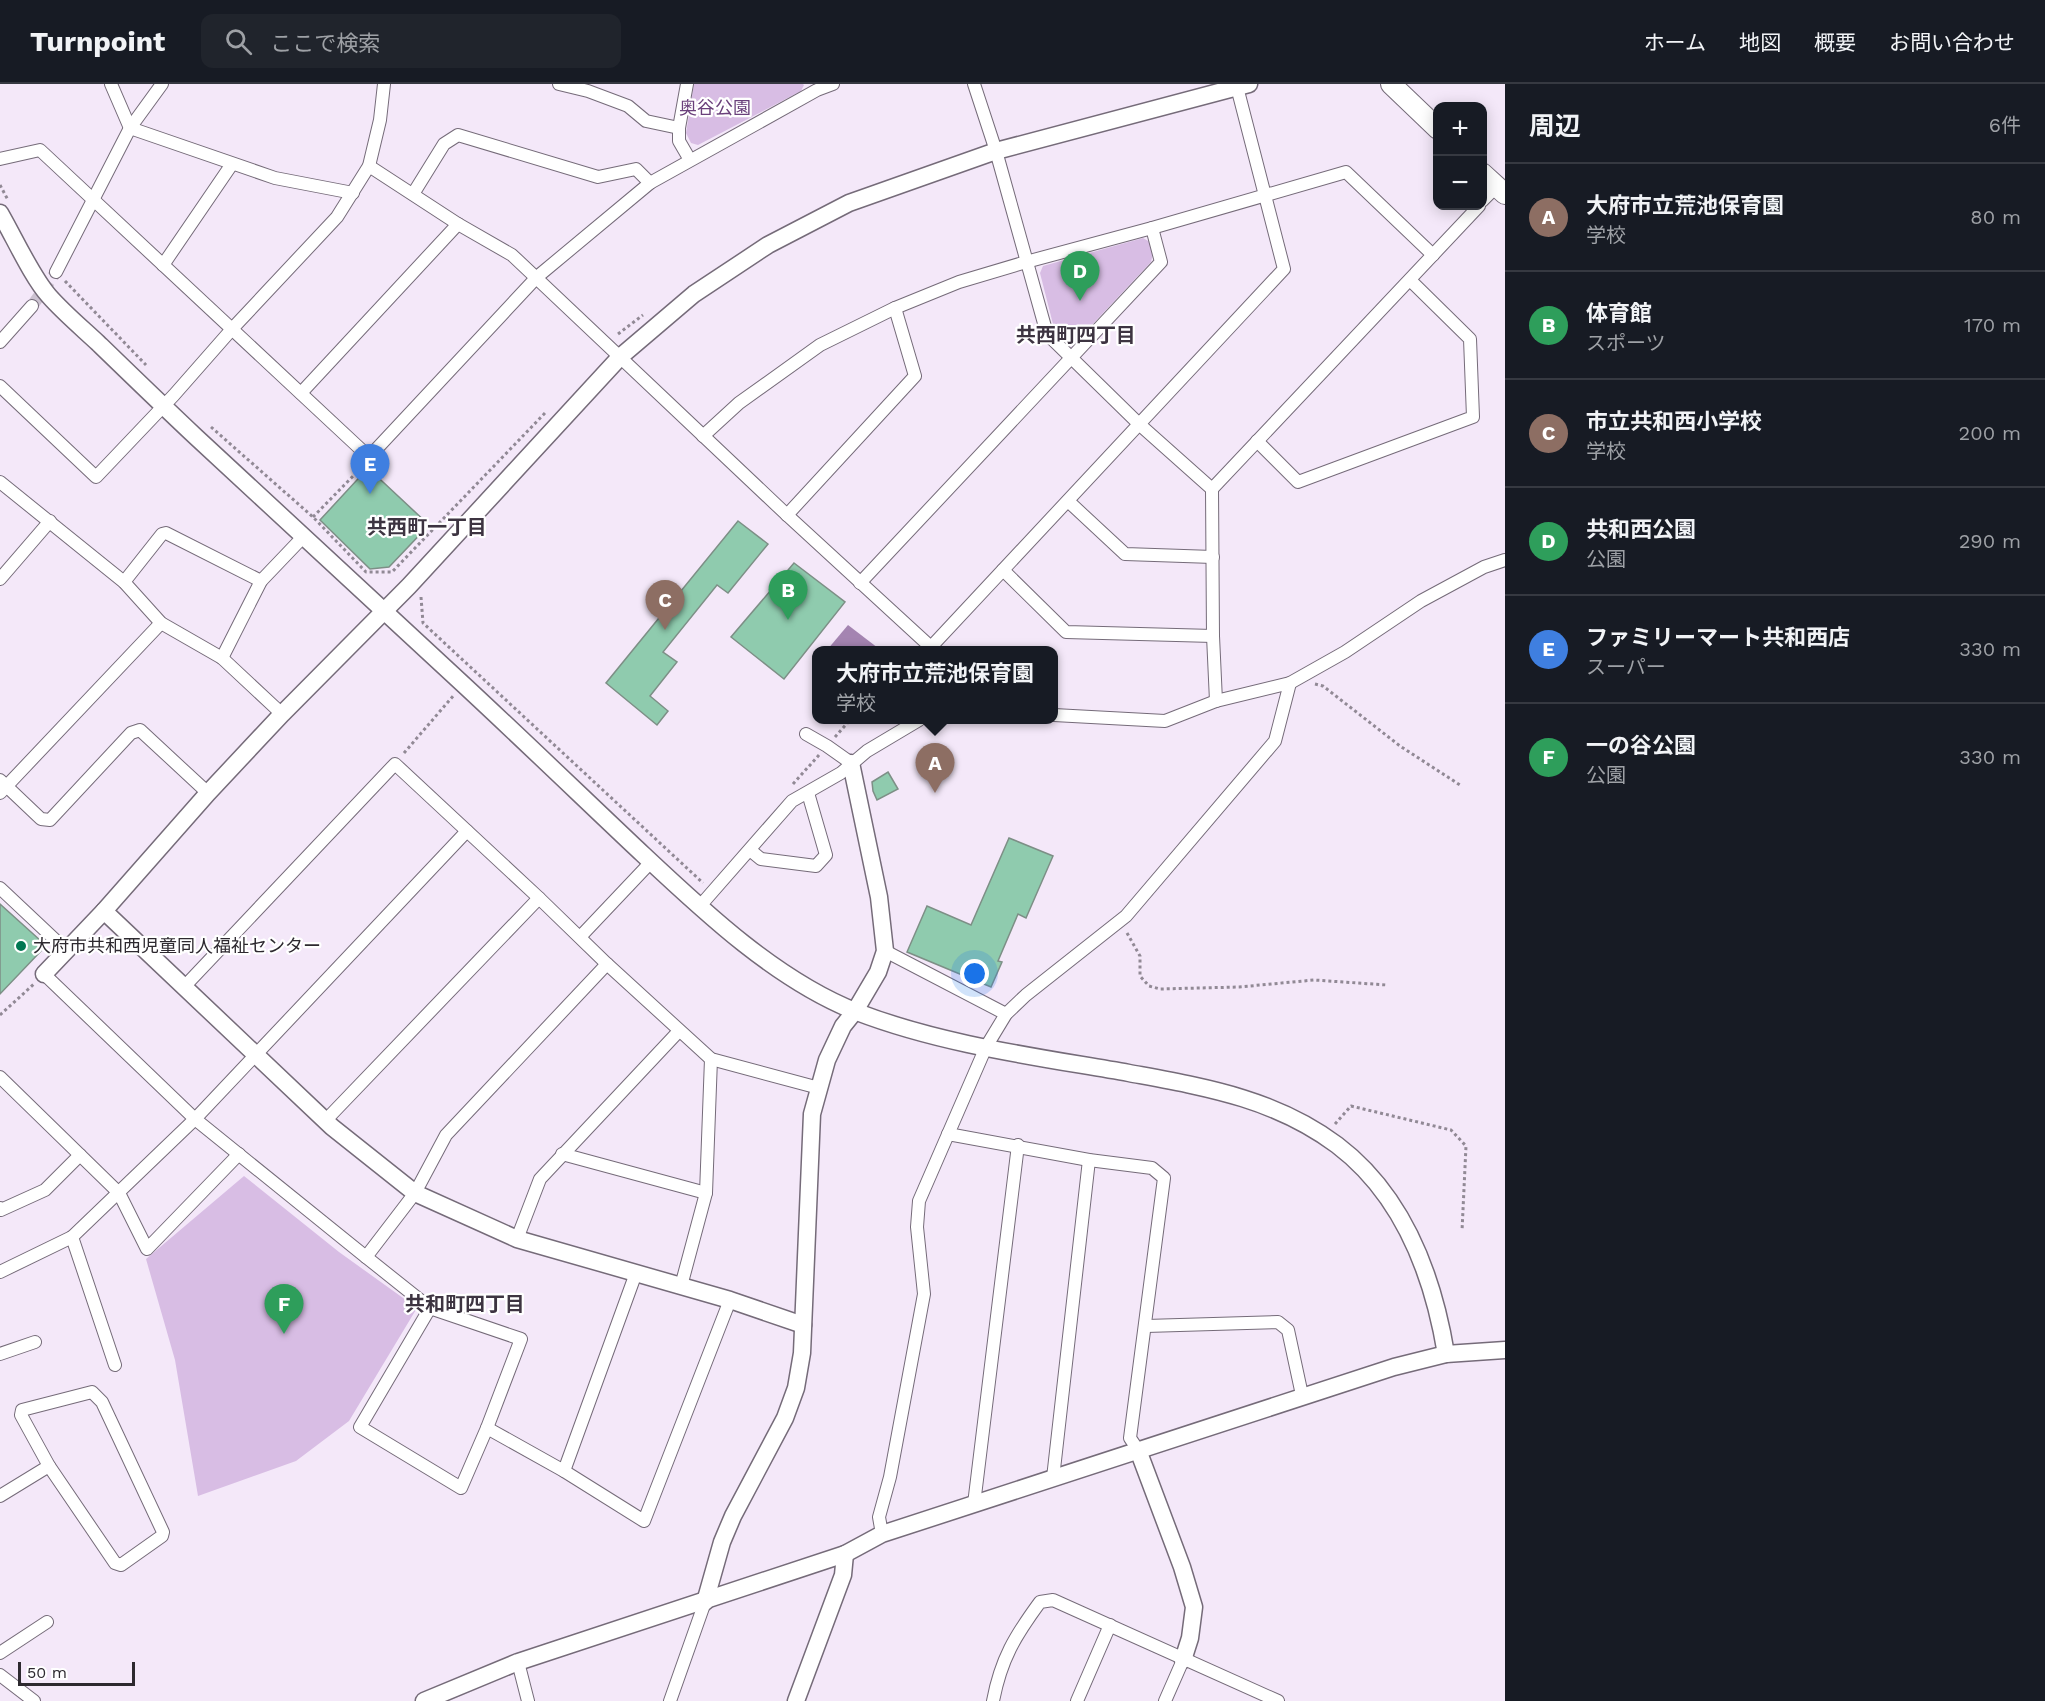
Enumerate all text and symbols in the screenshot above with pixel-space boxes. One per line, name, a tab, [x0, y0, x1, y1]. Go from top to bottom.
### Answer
search box	[201, 14, 621, 68]
text: Turnpoint	[30, 25, 165, 58]
icon: search	[222, 25, 255, 58]
text: ホーム	[1644, 30, 1706, 55]
text: 地図	[1739, 30, 1781, 55]
text: 概要	[1814, 30, 1856, 55]
text: お問い合わせ	[1889, 30, 2015, 55]
text: ここで検索	[270, 31, 380, 56]
park label: 奥谷公園	[679, 97, 751, 118]
map controls	[1433, 102, 1487, 210]
button: +	[1433, 102, 1487, 156]
text: 周辺	[1529, 111, 1581, 141]
text: 6件	[1989, 113, 2021, 137]
button: −	[1433, 156, 1487, 210]
text: 大府市立荒池保育園	[1586, 193, 1784, 218]
text: A	[1542, 205, 1555, 229]
text: 80 m	[1970, 205, 2021, 229]
text: 学校	[1586, 223, 1626, 247]
pin: D	[1060, 252, 1100, 301]
text: 体育館	[1586, 301, 1652, 326]
text: B	[1542, 313, 1555, 337]
text: 170 m	[1964, 313, 2021, 337]
district label: 共西町四丁目	[1016, 323, 1136, 347]
text: スポーツ	[1586, 331, 1666, 355]
text: 市立共和西小学校	[1586, 409, 1762, 434]
text: C	[1542, 421, 1555, 445]
text: 200 m	[1959, 421, 2021, 445]
text: 学校	[1586, 439, 1626, 463]
pin: E	[350, 444, 389, 494]
district label: 共西町一丁目	[367, 515, 487, 539]
text: 共和西公園	[1586, 517, 1696, 542]
text: D	[1541, 529, 1556, 553]
text: 290 m	[1959, 529, 2021, 553]
text: 公園	[1586, 547, 1626, 571]
pin: B	[768, 570, 808, 620]
pin: C	[646, 580, 684, 630]
text: ファミリーマート共和西店	[1586, 625, 1850, 650]
text: E	[1542, 637, 1555, 661]
text: 330 m	[1959, 637, 2021, 661]
popup	[812, 646, 1058, 724]
text: スーパー	[1586, 655, 1666, 679]
text: 大府市立荒池保育園	[836, 661, 1034, 686]
text: 学校	[836, 691, 876, 715]
text: 一の谷公園	[1586, 733, 1696, 758]
pin: A	[916, 744, 954, 793]
text: F	[1542, 745, 1555, 769]
text: 330 m	[1959, 745, 2021, 769]
text: 公園	[1586, 763, 1626, 787]
place label: 大府市共和西児童同人福祉センター	[33, 935, 321, 956]
marker: 大府市共和西児童同人福祉センター	[14, 939, 28, 953]
your location	[960, 959, 989, 988]
pin: F	[264, 1284, 304, 1334]
district label: 共和町四丁目	[405, 1292, 525, 1316]
scale bar	[18, 1659, 135, 1686]
text: 50 m	[27, 1663, 67, 1682]

